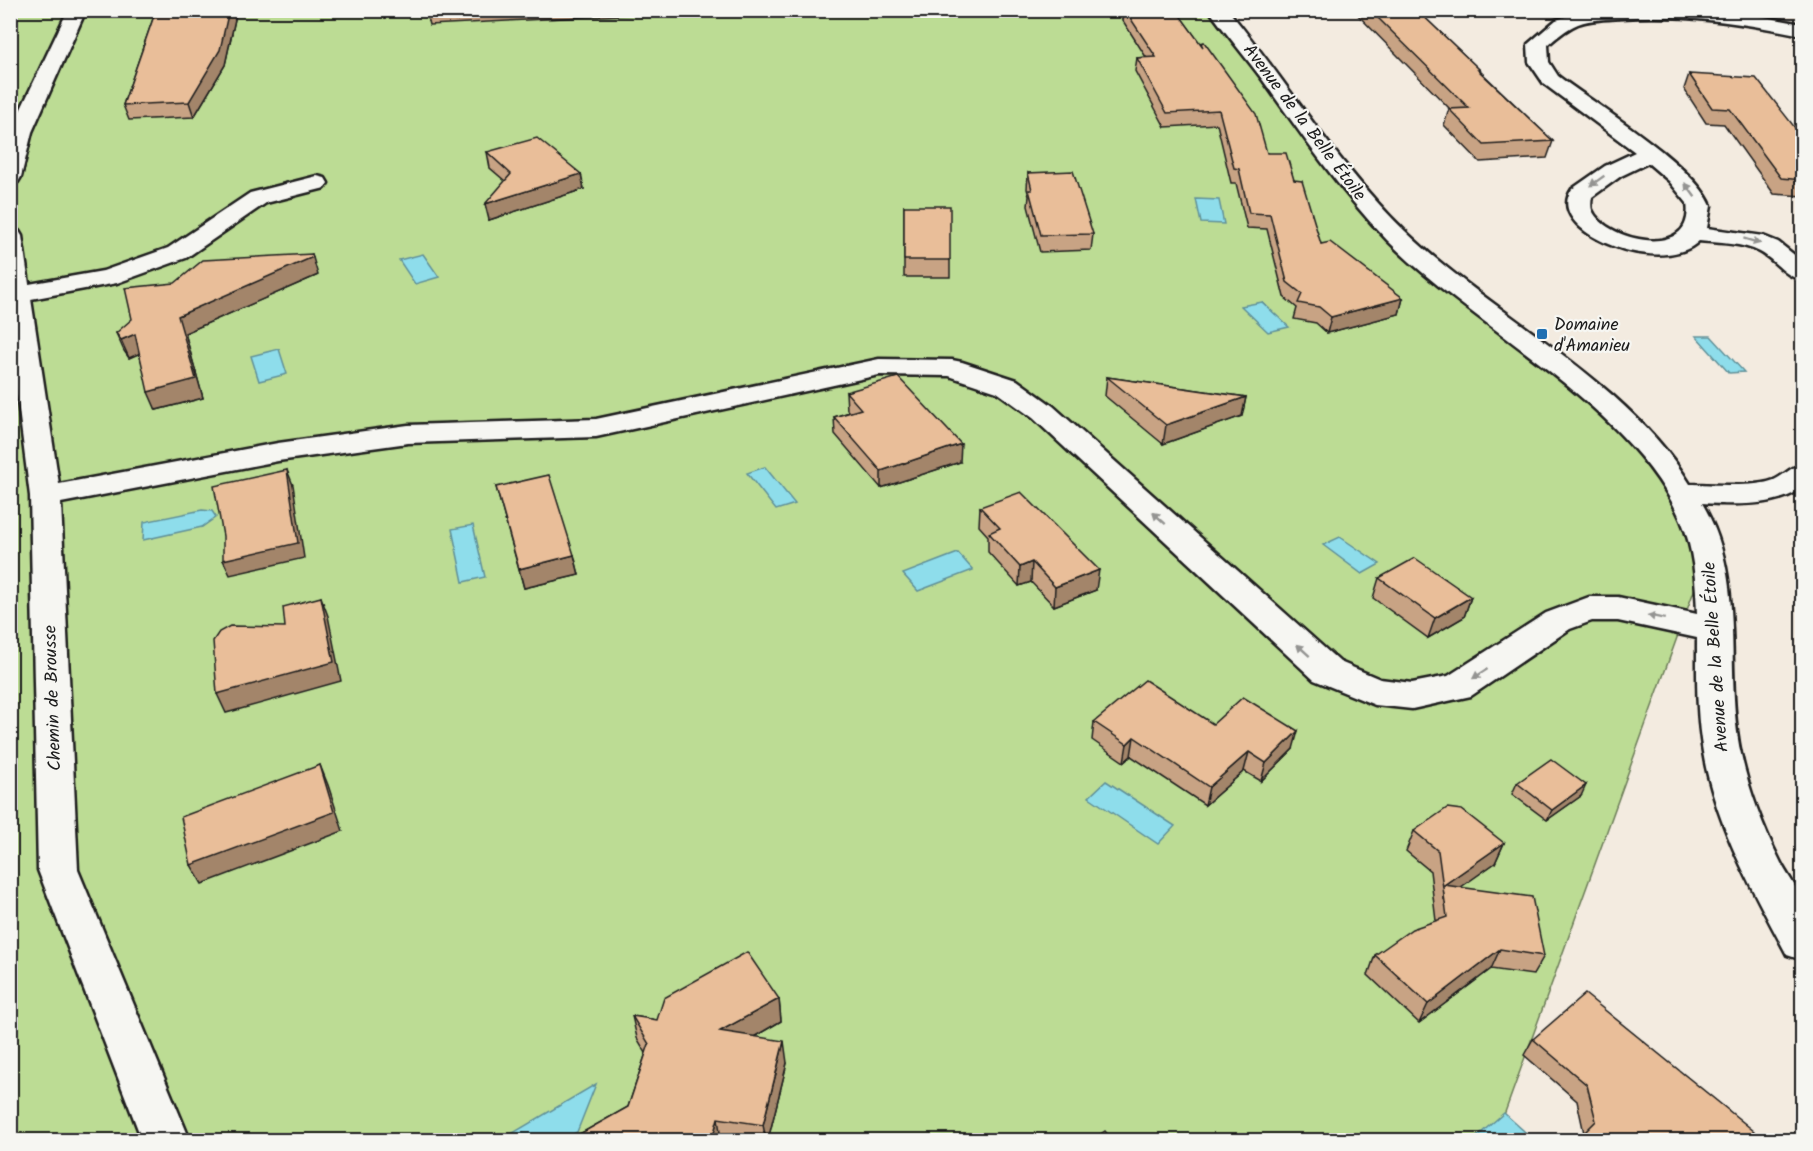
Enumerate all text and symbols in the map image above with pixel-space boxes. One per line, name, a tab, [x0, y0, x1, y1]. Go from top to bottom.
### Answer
street label: Avenue de la Belle Étoile	[1235, 38, 1373, 208]
one-way arrow	[1590, 175, 1606, 187]
one-way arrow	[1684, 182, 1697, 198]
one-way arrow	[1743, 237, 1761, 246]
place label: Domaine d'Amanieu	[1554, 311, 1630, 361]
marker: Domaine d'Amanieu	[1535, 327, 1549, 341]
one-way arrow	[1152, 512, 1167, 525]
street label: Avenue de la Belle Étoile	[1695, 561, 1738, 753]
one-way arrow	[1646, 612, 1665, 621]
street label: Chemin de Brousse	[36, 625, 71, 771]
one-way arrow	[1296, 643, 1310, 657]
one-way arrow	[1472, 668, 1488, 679]

